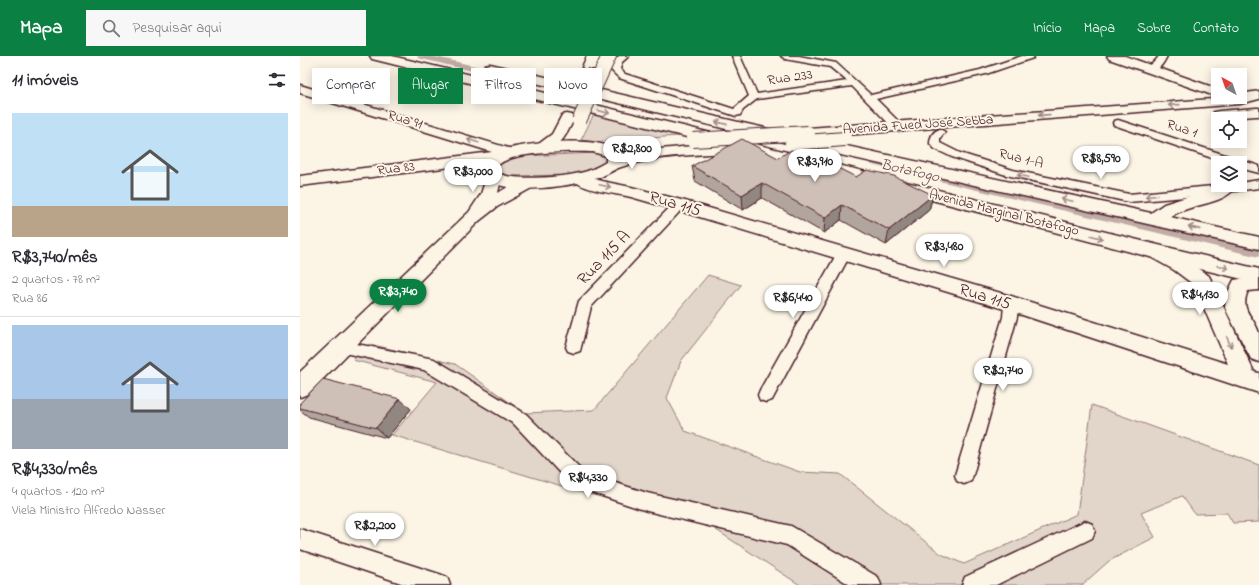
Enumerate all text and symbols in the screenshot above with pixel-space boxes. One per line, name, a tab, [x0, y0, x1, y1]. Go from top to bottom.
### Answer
search box	[86, 10, 366, 46]
text: Mapa	[20, 15, 62, 42]
icon: search	[100, 17, 122, 39]
text: Pesquisar aqui	[132, 17, 222, 39]
text: Início	[1033, 18, 1062, 39]
text: Mapa	[1084, 18, 1115, 39]
text: Sobre	[1137, 18, 1171, 39]
text: Contato	[1193, 18, 1239, 39]
street label: Rua 233	[766, 64, 814, 92]
text: 11 imóveis	[12, 68, 79, 93]
chip: Comprar	[312, 68, 390, 104]
chip: Alugar	[398, 68, 463, 104]
chip: Filtros	[471, 68, 536, 104]
chip: Novo	[544, 68, 602, 104]
north arrow	[1211, 68, 1247, 104]
map controls	[1211, 68, 1247, 192]
icon: filters	[266, 69, 288, 91]
one-way arrow	[1168, 101, 1181, 108]
street label: Rua 91	[385, 105, 426, 135]
one-way arrow	[597, 109, 610, 116]
street label: Avenida Fued José Sebba	[842, 109, 994, 141]
one-way arrow	[1038, 111, 1051, 119]
button: locate	[1211, 112, 1247, 148]
street label: Rua 1	[1164, 114, 1201, 144]
one-way arrow	[715, 118, 728, 126]
pin: R$2,800	[595, 136, 669, 170]
one-way arrow	[466, 137, 479, 144]
icon: home	[114, 139, 186, 211]
text: R$2,800	[612, 139, 652, 158]
street label: Rua 1-A	[997, 143, 1045, 175]
pin: R$8,590	[1064, 146, 1138, 180]
pin: R$3,910	[778, 149, 852, 183]
text: R$8,590	[1081, 149, 1121, 168]
text: R$3,910	[797, 152, 833, 171]
water label: Botafogo	[878, 154, 943, 190]
street label: Rua 83	[376, 156, 416, 182]
button: layers	[1211, 156, 1247, 192]
pin: R$3,000	[436, 159, 510, 193]
text: R$3,000	[453, 162, 493, 181]
one-way arrow	[1017, 171, 1030, 179]
one-way arrow	[598, 183, 611, 191]
street label: Avenida Marginal Botafogo	[926, 184, 1081, 243]
street label: Rua 115	[646, 185, 704, 223]
one-way arrow	[1145, 193, 1158, 200]
one-way arrow	[1061, 195, 1074, 203]
one-way arrow	[1188, 223, 1201, 231]
street label: Rua 115 A	[571, 225, 637, 291]
one-way arrow	[1090, 233, 1103, 241]
pin: R$3,480	[907, 234, 981, 268]
text: R$3,480	[925, 237, 963, 256]
text: R$3,740/mês	[12, 245, 98, 270]
one-way arrow	[1216, 264, 1229, 272]
text: 2 quartos · 78 m²	[12, 270, 100, 289]
street label: Rua 115	[956, 277, 1014, 317]
pin: R$3,740	[361, 279, 435, 313]
text: R$3,740	[379, 282, 418, 301]
pin: R$4,130	[1163, 282, 1237, 316]
pin: R$6,440	[756, 285, 830, 319]
text: R$4,130	[1181, 285, 1219, 304]
text: R$6,440	[773, 288, 813, 307]
text: Rua 86	[12, 289, 47, 308]
one-way arrow	[1226, 335, 1233, 347]
icon: home	[114, 351, 186, 423]
pin: R$2,740	[966, 358, 1040, 392]
text: R$2,740	[983, 361, 1023, 380]
text: R$4,330/mês	[12, 457, 98, 482]
pin: R$4,330	[551, 465, 625, 499]
text: R$4,330	[568, 468, 608, 487]
text: 4 quartos · 120 m²	[12, 482, 105, 501]
text: Viela Ministro Alfredo Nasser	[12, 501, 165, 520]
pin: R$2,200	[338, 513, 412, 547]
text: R$2,200	[354, 516, 396, 535]

